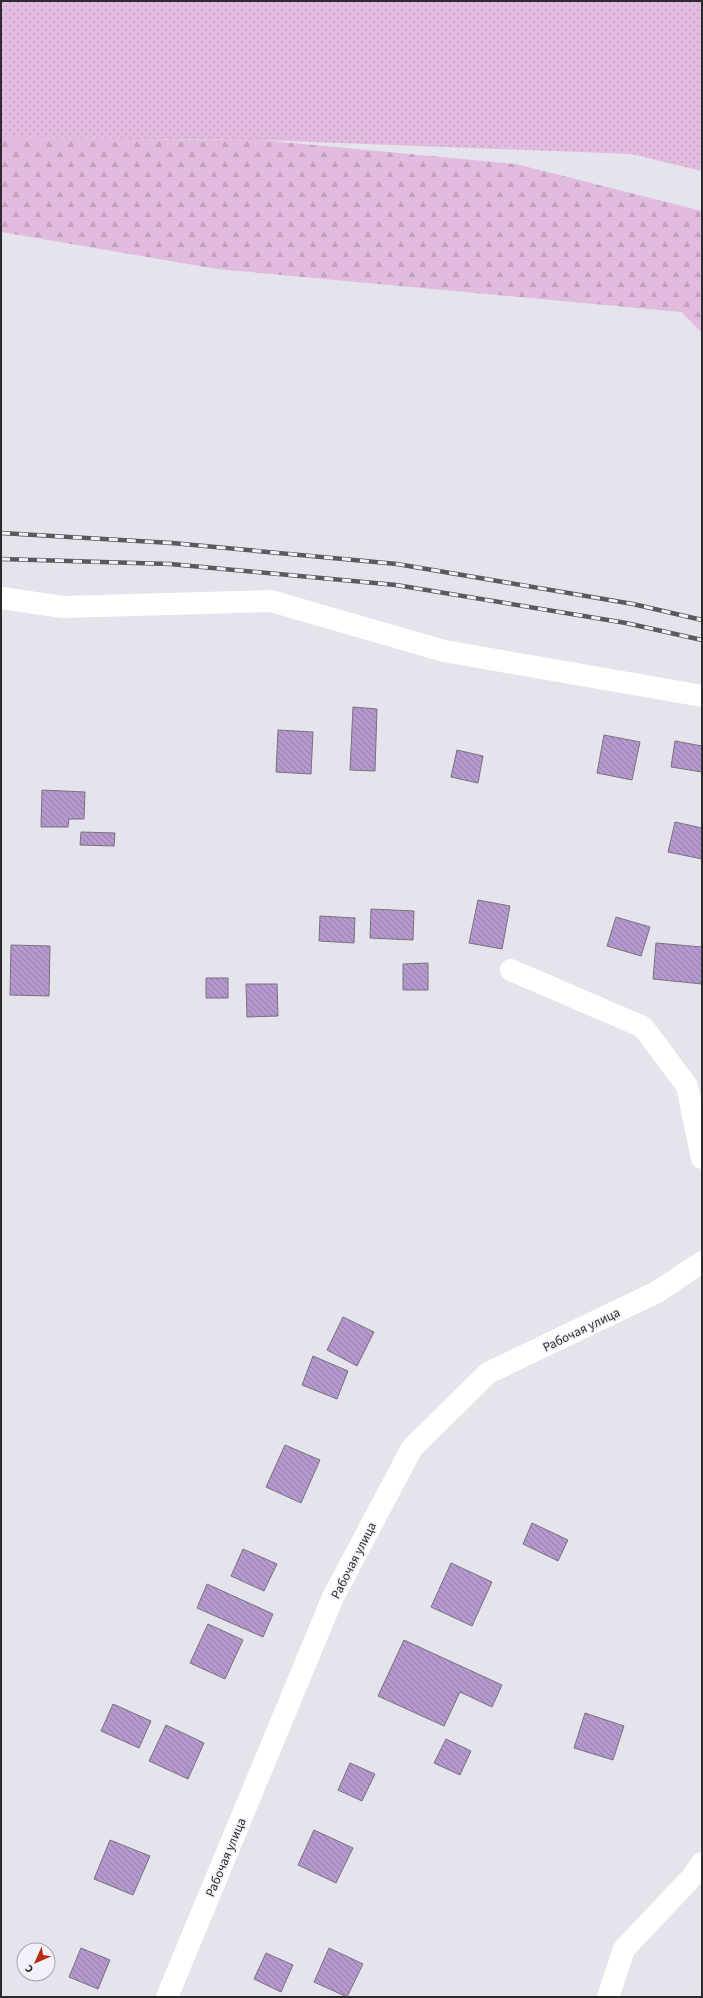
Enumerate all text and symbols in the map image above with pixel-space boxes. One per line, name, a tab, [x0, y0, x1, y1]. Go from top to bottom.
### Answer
street label: Рабочая улица	[540, 1303, 623, 1356]
street label: Рабочая улица	[327, 1519, 381, 1602]
street label: Рабочая улица	[201, 1815, 251, 1900]
north arrow	[16, 1942, 56, 1982]
text: С	[21, 1961, 37, 1976]

